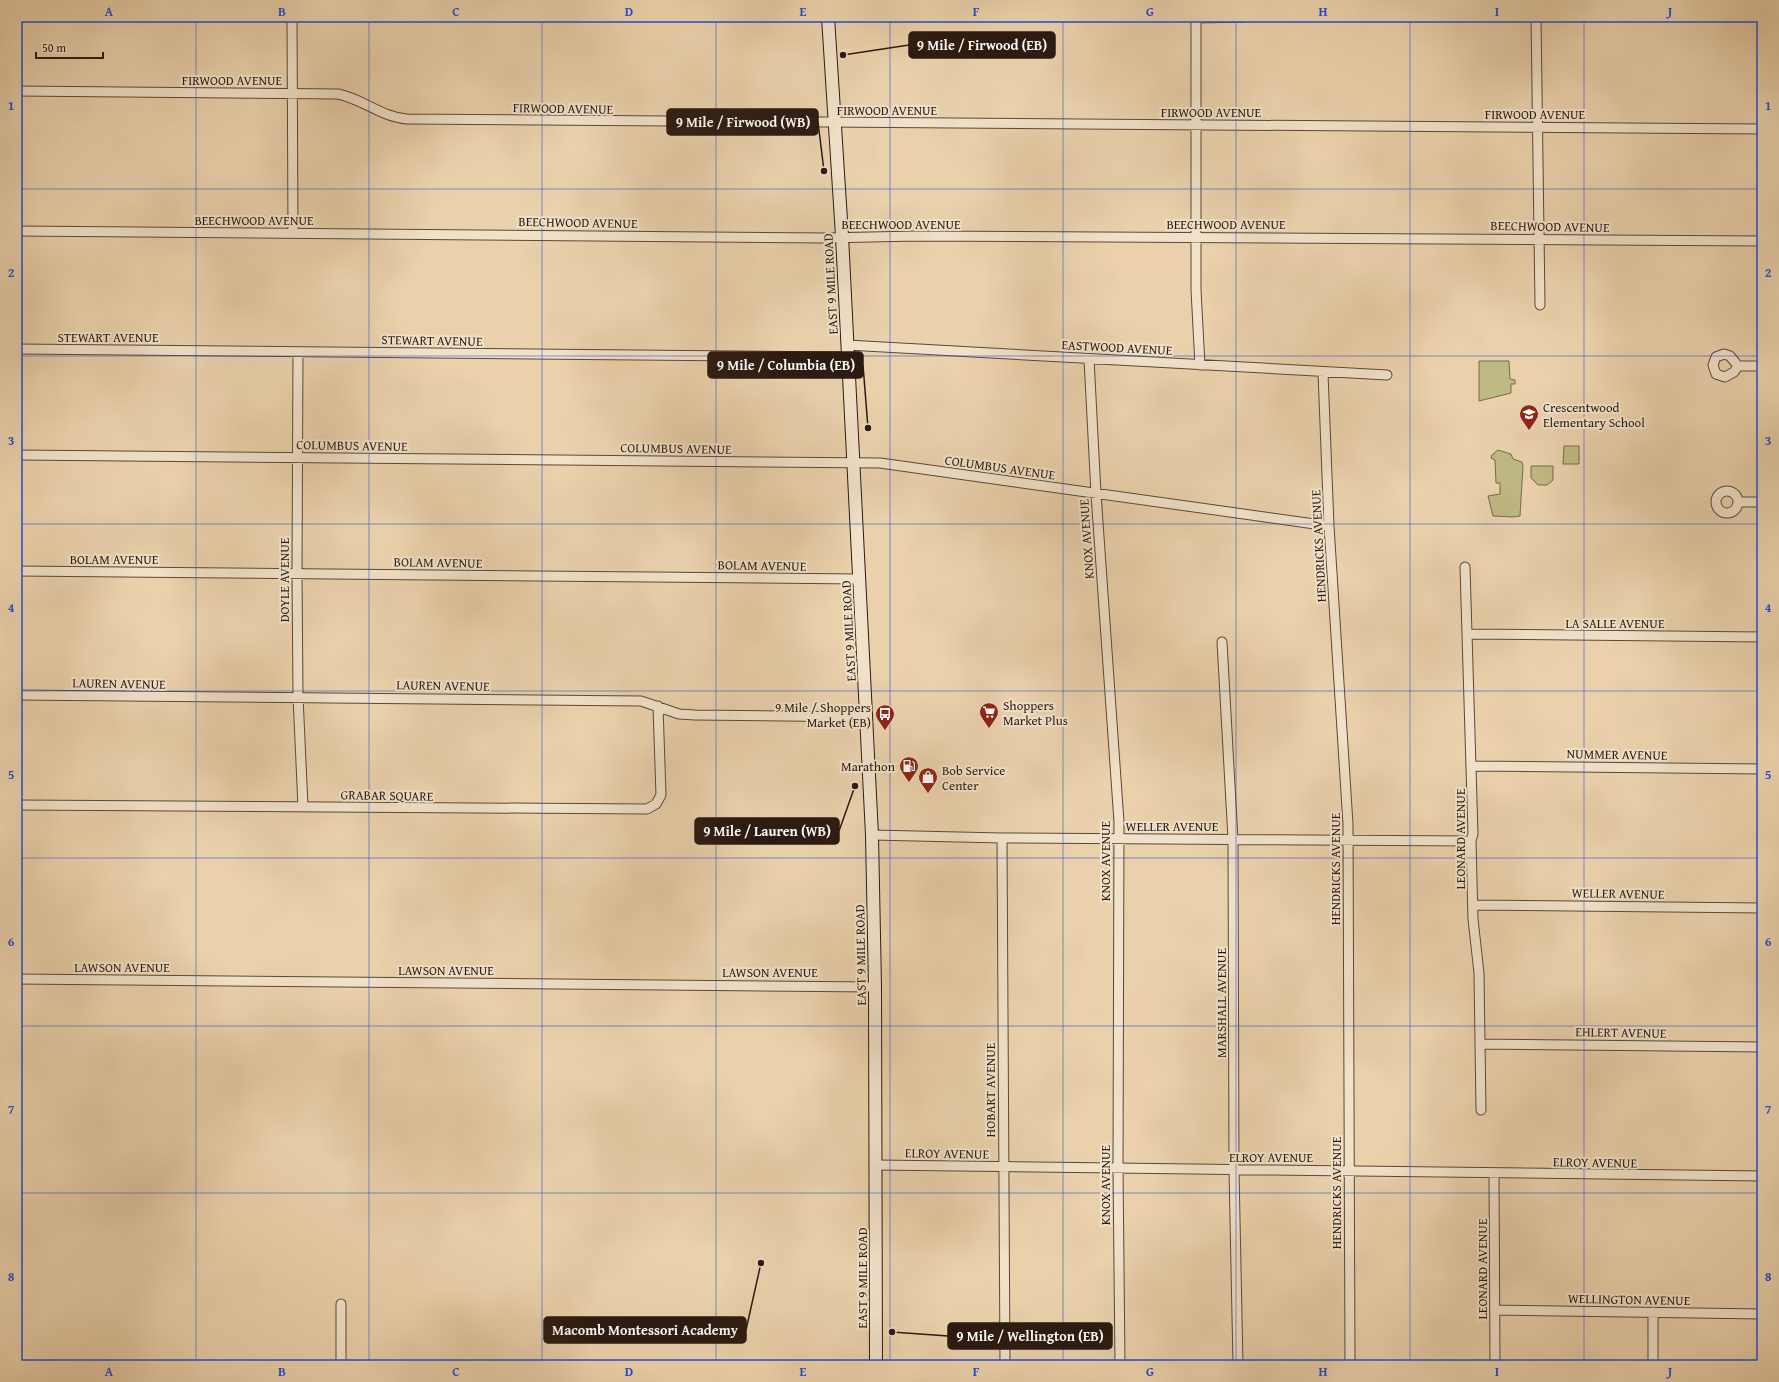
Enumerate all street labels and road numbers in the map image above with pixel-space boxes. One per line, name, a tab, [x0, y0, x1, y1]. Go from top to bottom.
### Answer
street label: FIRWOOD AVENUE	[182, 71, 283, 90]
street label: FIRWOOD AVENUE	[513, 98, 614, 119]
street label: FIRWOOD AVENUE	[837, 101, 938, 120]
street label: FIRWOOD AVENUE	[1161, 103, 1262, 122]
street label: FIRWOOD AVENUE	[1485, 105, 1586, 124]
street label: BEECHWOOD AVENUE	[194, 211, 314, 230]
street label: BEECHWOOD AVENUE	[518, 212, 638, 233]
street label: BEECHWOOD AVENUE	[841, 215, 961, 234]
street label: BEECHWOOD AVENUE	[1166, 215, 1286, 234]
street label: BEECHWOOD AVENUE	[1490, 216, 1610, 237]
street label: EAST 9 MILE ROAD	[818, 233, 843, 335]
street label: STEWART AVENUE	[57, 328, 159, 347]
street label: STEWART AVENUE	[381, 330, 483, 351]
street label: EASTWOOD AVENUE	[1061, 335, 1173, 360]
street label: COLUMBUS AVENUE	[296, 435, 408, 456]
street label: COLUMBUS AVENUE	[620, 438, 732, 459]
street label: COLUMBUS AVENUE	[944, 450, 1057, 485]
street label: HENDRICKS AVENUE	[1306, 489, 1331, 603]
street label: KNOX AVENUE	[1074, 498, 1099, 580]
street label: DOYLE AVENUE	[275, 537, 294, 622]
street label: BOLAM AVENUE	[70, 550, 159, 569]
street label: BOLAM AVENUE	[394, 552, 483, 573]
street label: BOLAM AVENUE	[718, 555, 807, 576]
street label: EAST 9 MILE ROAD	[836, 580, 861, 682]
street label: LA SALLE AVENUE	[1565, 614, 1665, 633]
street label: LAUREN AVENUE	[72, 673, 166, 694]
street label: LAUREN AVENUE	[396, 675, 490, 696]
street label: NUMMER AVENUE	[1566, 744, 1668, 765]
street label: GRABAR SQUARE	[340, 785, 434, 806]
street label: LEONARD AVENUE	[1451, 788, 1470, 890]
street label: HENDRICKS AVENUE	[1326, 812, 1345, 925]
street label: WELLER AVENUE	[1126, 817, 1219, 836]
street label: KNOX AVENUE	[1096, 820, 1115, 901]
street label: WELLER AVENUE	[1571, 883, 1665, 904]
street label: EAST 9 MILE ROAD	[850, 904, 871, 1006]
street label: MARSHALL AVENUE	[1212, 948, 1231, 1058]
street label: LAWSON AVENUE	[74, 958, 170, 977]
street label: LAWSON AVENUE	[398, 961, 494, 980]
street label: LAWSON AVENUE	[722, 963, 818, 982]
street label: EHLERT AVENUE	[1575, 1022, 1667, 1043]
street label: HOBART AVENUE	[981, 1042, 1000, 1137]
street label: HENDRICKS AVENUE	[1327, 1136, 1346, 1249]
street label: ELROY AVENUE	[905, 1143, 990, 1164]
street label: KNOX AVENUE	[1096, 1144, 1115, 1225]
street label: ELROY AVENUE	[1229, 1148, 1314, 1167]
street label: ELROY AVENUE	[1553, 1152, 1638, 1173]
street label: LEONARD AVENUE	[1473, 1218, 1492, 1320]
street label: EAST 9 MILE ROAD	[853, 1227, 872, 1329]
street label: WELLINGTON AVENUE	[1568, 1289, 1691, 1310]

